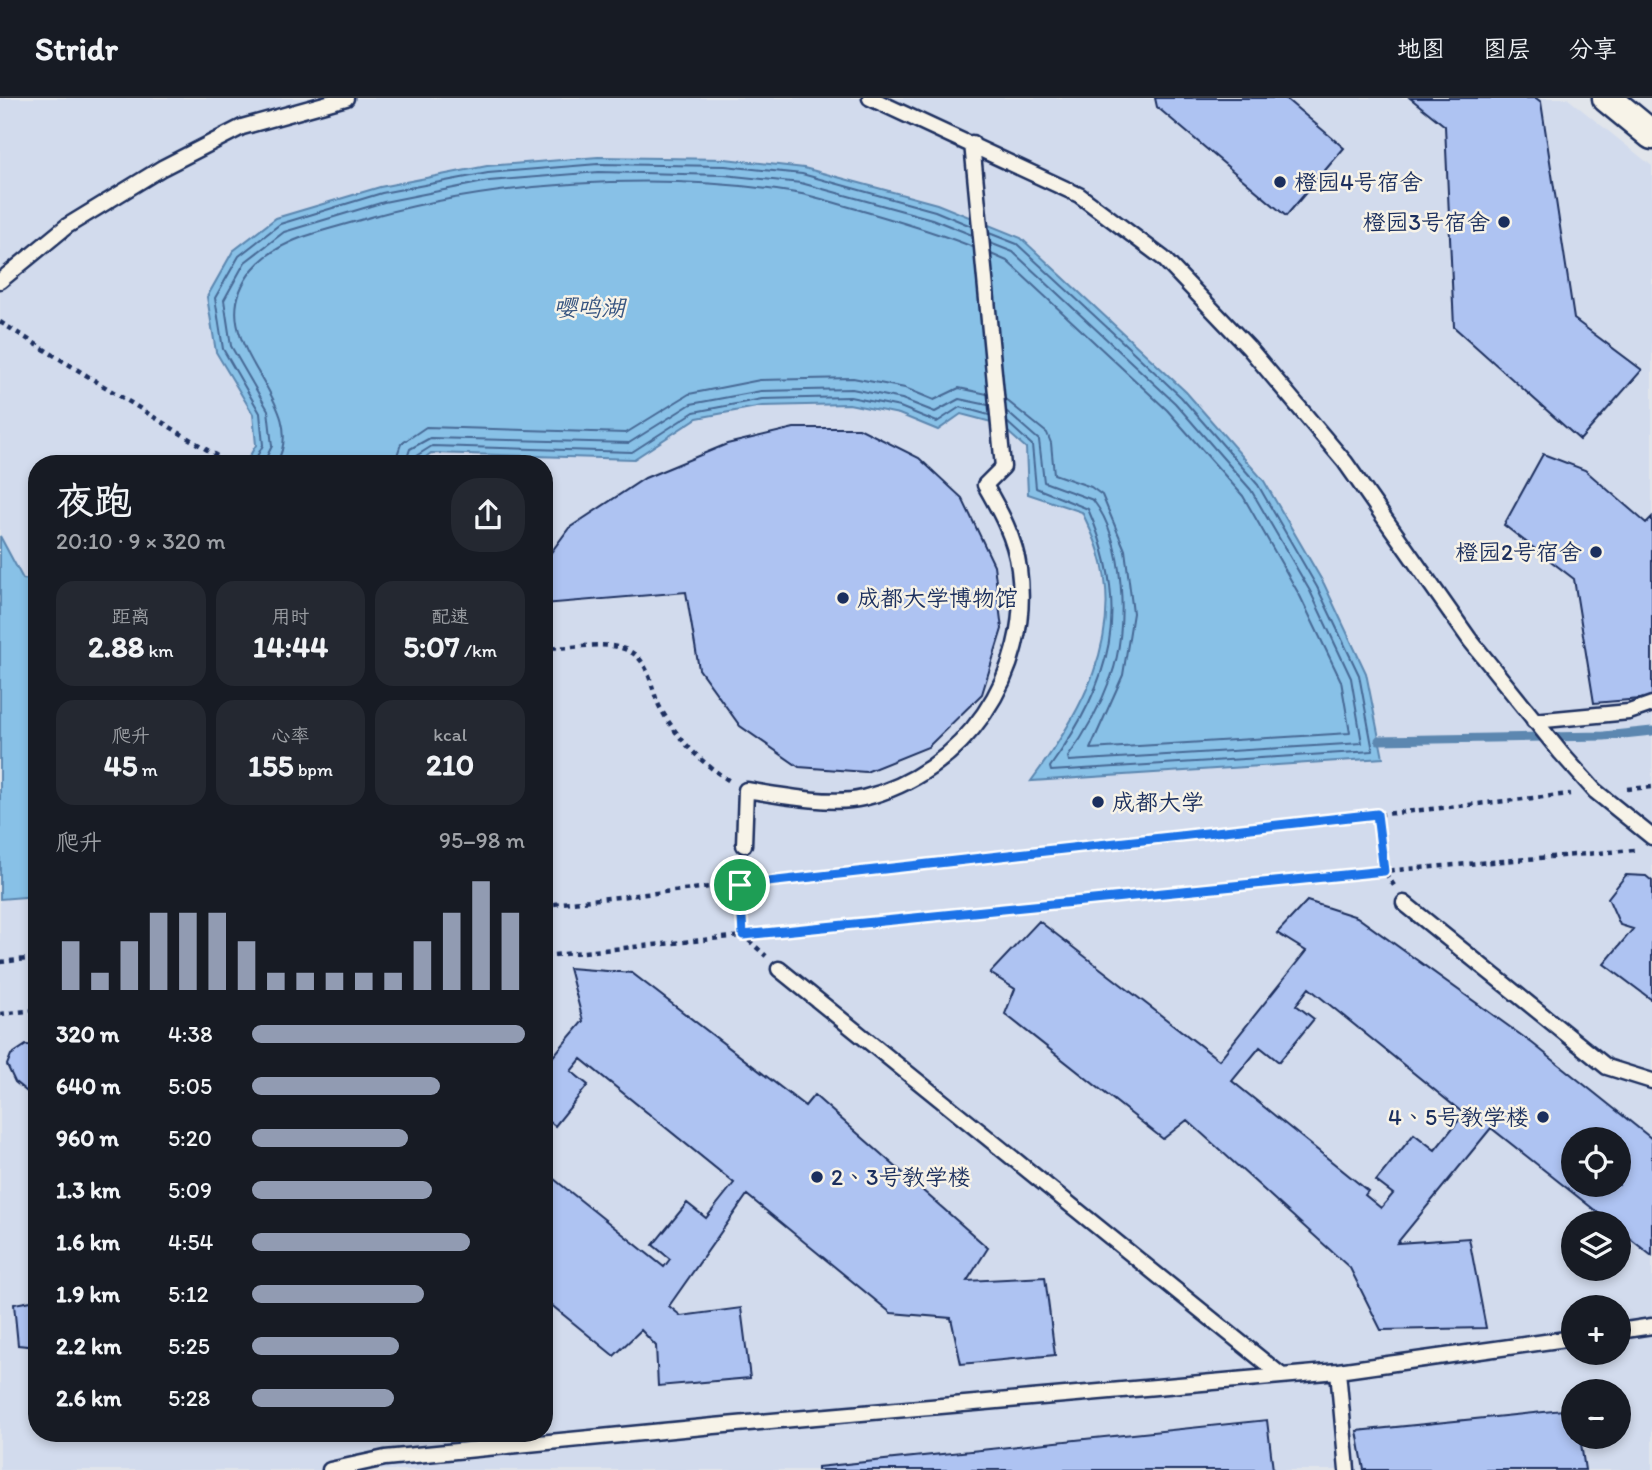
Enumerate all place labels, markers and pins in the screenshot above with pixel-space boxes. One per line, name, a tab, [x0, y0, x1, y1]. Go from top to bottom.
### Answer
place label: 橙园4号宿舍	[1294, 168, 1423, 196]
marker: 橙园4号宿舍	[1272, 174, 1288, 190]
place label: 橙园3号宿舍	[1362, 208, 1490, 236]
marker: 橙园3号宿舍	[1496, 214, 1512, 230]
place label: 橙园2号宿舍	[1455, 538, 1582, 566]
marker: 橙园2号宿舍	[1588, 544, 1604, 560]
place label: 成都大学博物馆	[857, 584, 1018, 612]
marker: 成都大学博物馆	[835, 590, 851, 606]
place label: 成都大学	[1112, 788, 1204, 816]
marker: 成都大学	[1090, 794, 1106, 810]
pin	[710, 855, 770, 915]
place label: 4、5号教学楼	[1388, 1103, 1529, 1131]
marker: 4、5号教学楼	[1535, 1109, 1551, 1125]
place label: 2、3号教学楼	[831, 1163, 971, 1191]
marker: 2、3号教学楼	[809, 1169, 825, 1185]

